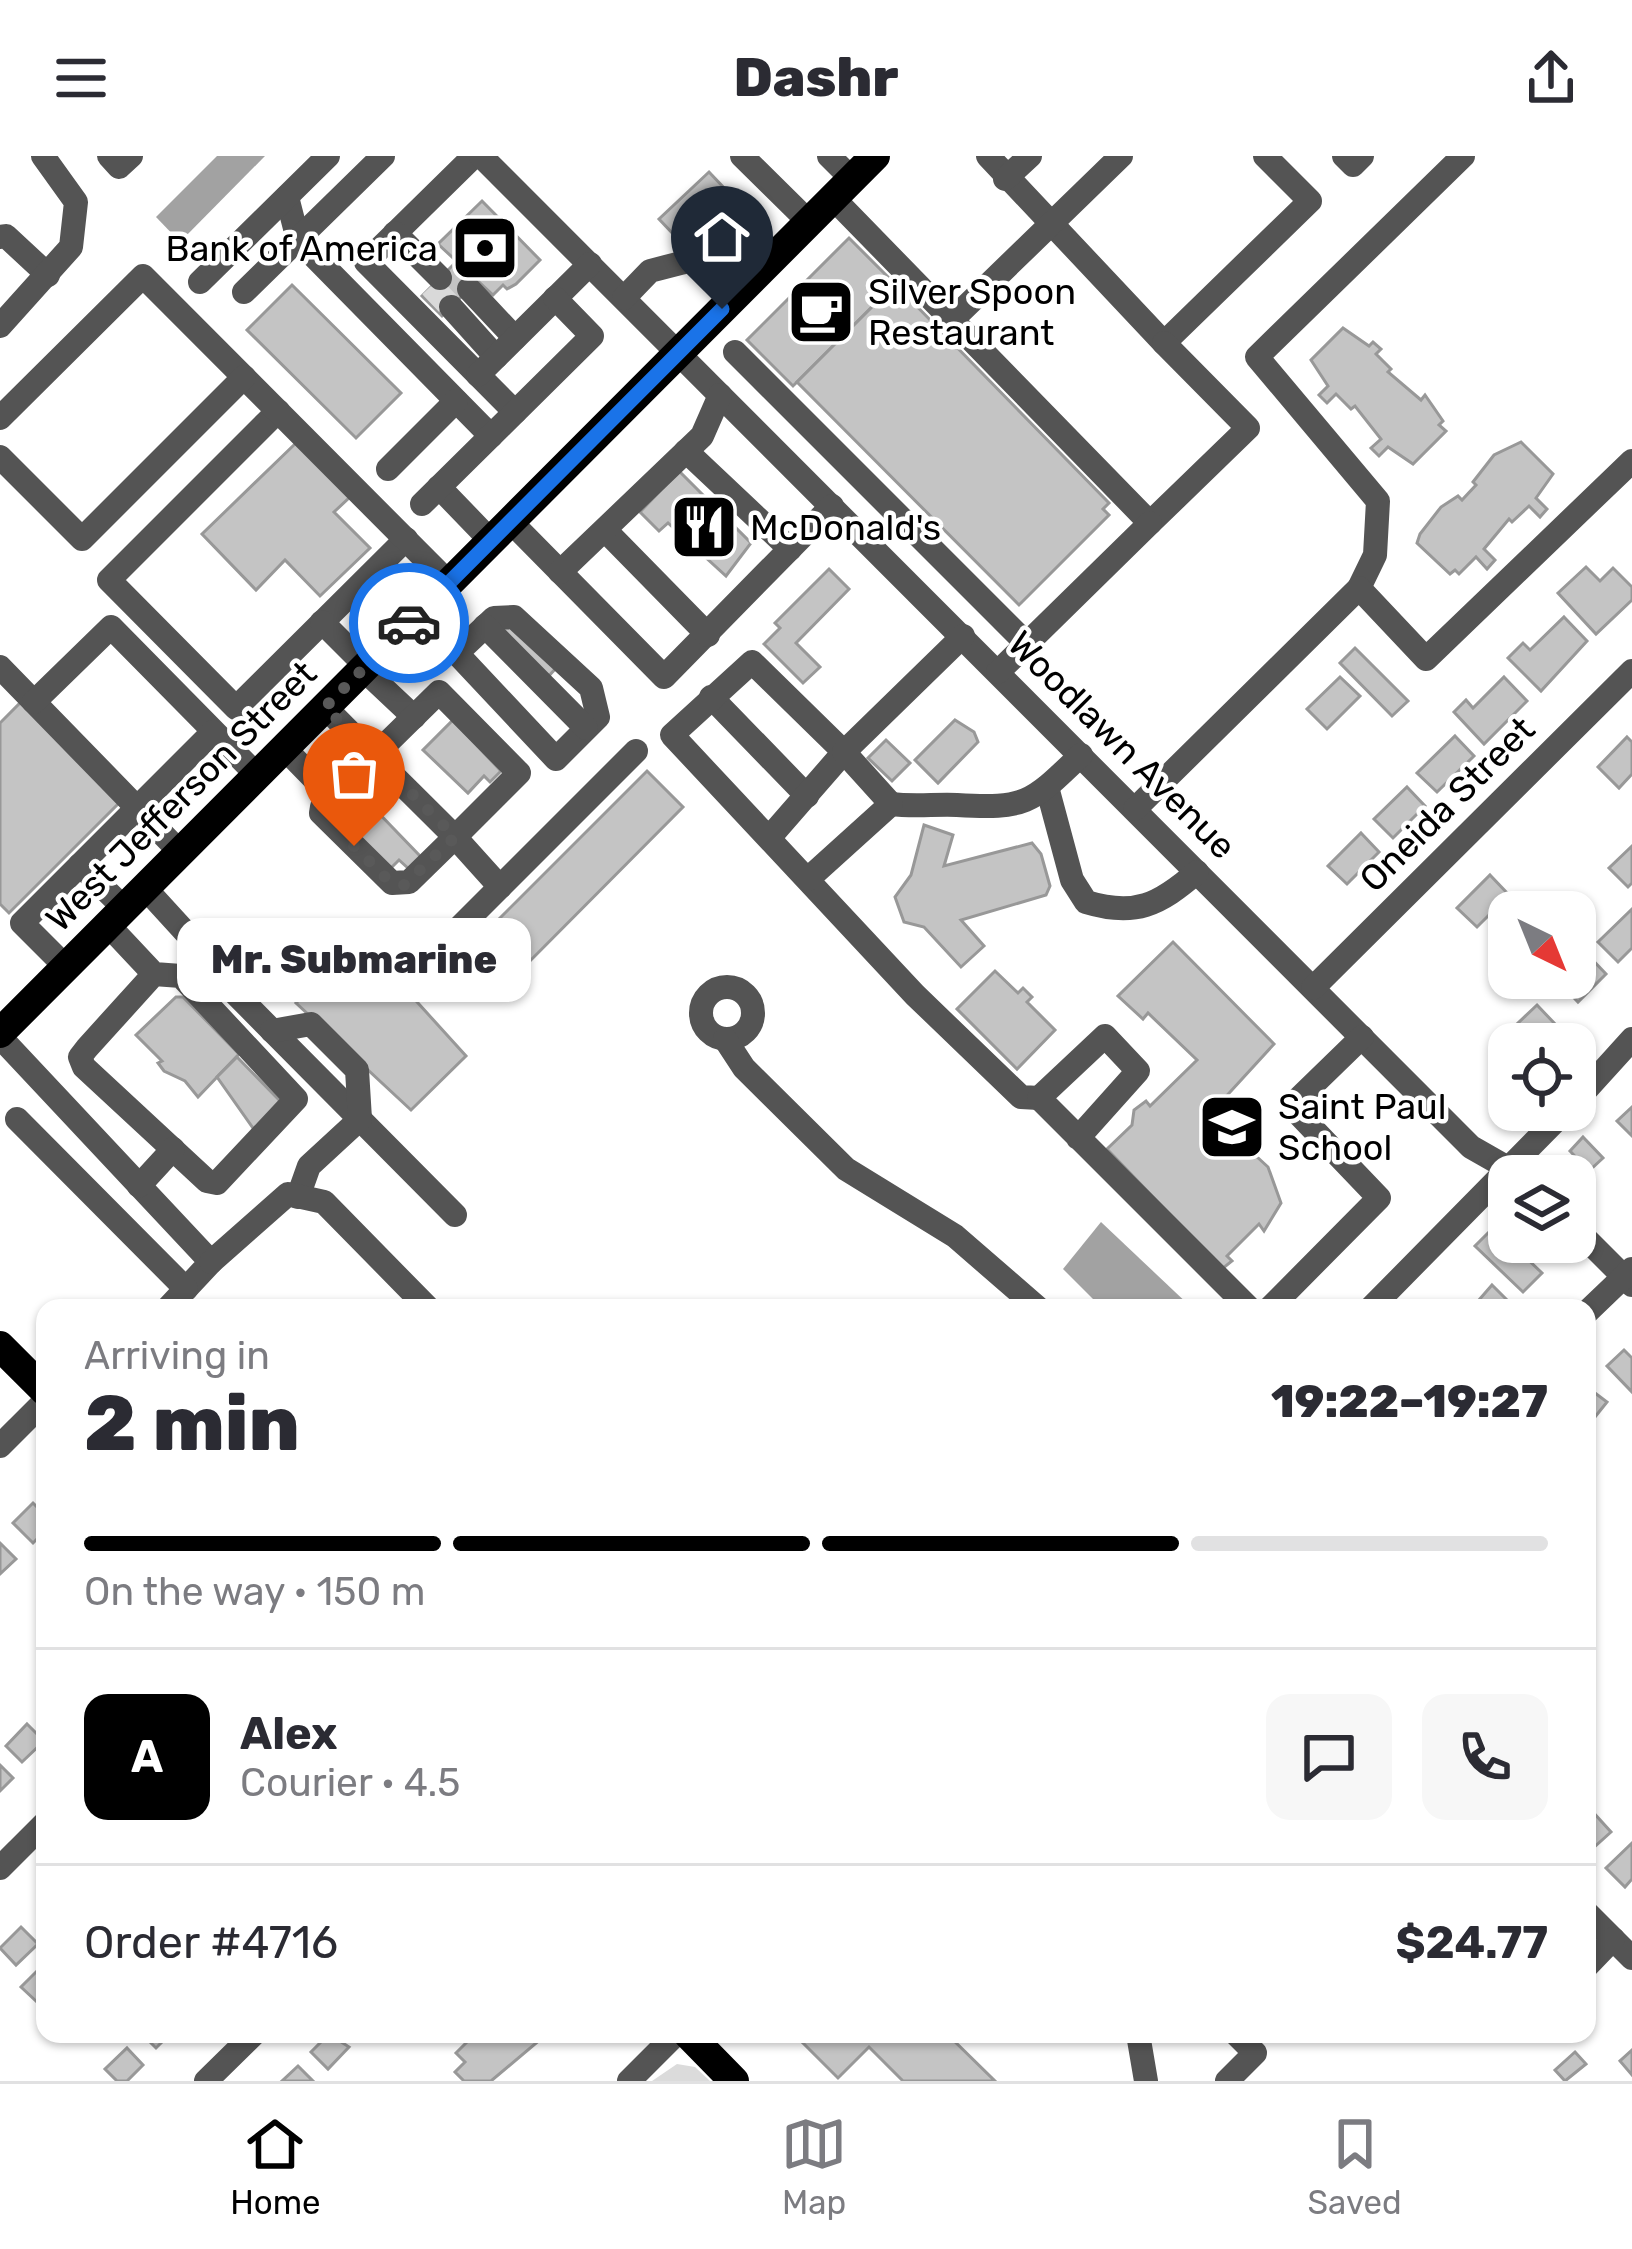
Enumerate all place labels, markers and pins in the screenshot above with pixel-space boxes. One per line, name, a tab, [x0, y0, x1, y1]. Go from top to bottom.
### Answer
pin	[671, 186, 773, 309]
bank icon: Bank of America	[450, 213, 520, 283]
place label: Bank of America	[165, 227, 438, 270]
place label: Silver Spoon Restaurant	[868, 270, 1076, 354]
cafe icon: Silver Spoon Restaurant	[786, 277, 856, 347]
restaurant icon: McDonald's	[669, 492, 739, 562]
place label: McDonald's	[750, 506, 941, 549]
pin	[303, 723, 405, 846]
callout: Mr. Submarine	[177, 918, 531, 1002]
place label: Saint Paul School	[1278, 1085, 1446, 1169]
school or university icon: Saint Paul School	[1197, 1092, 1267, 1162]

